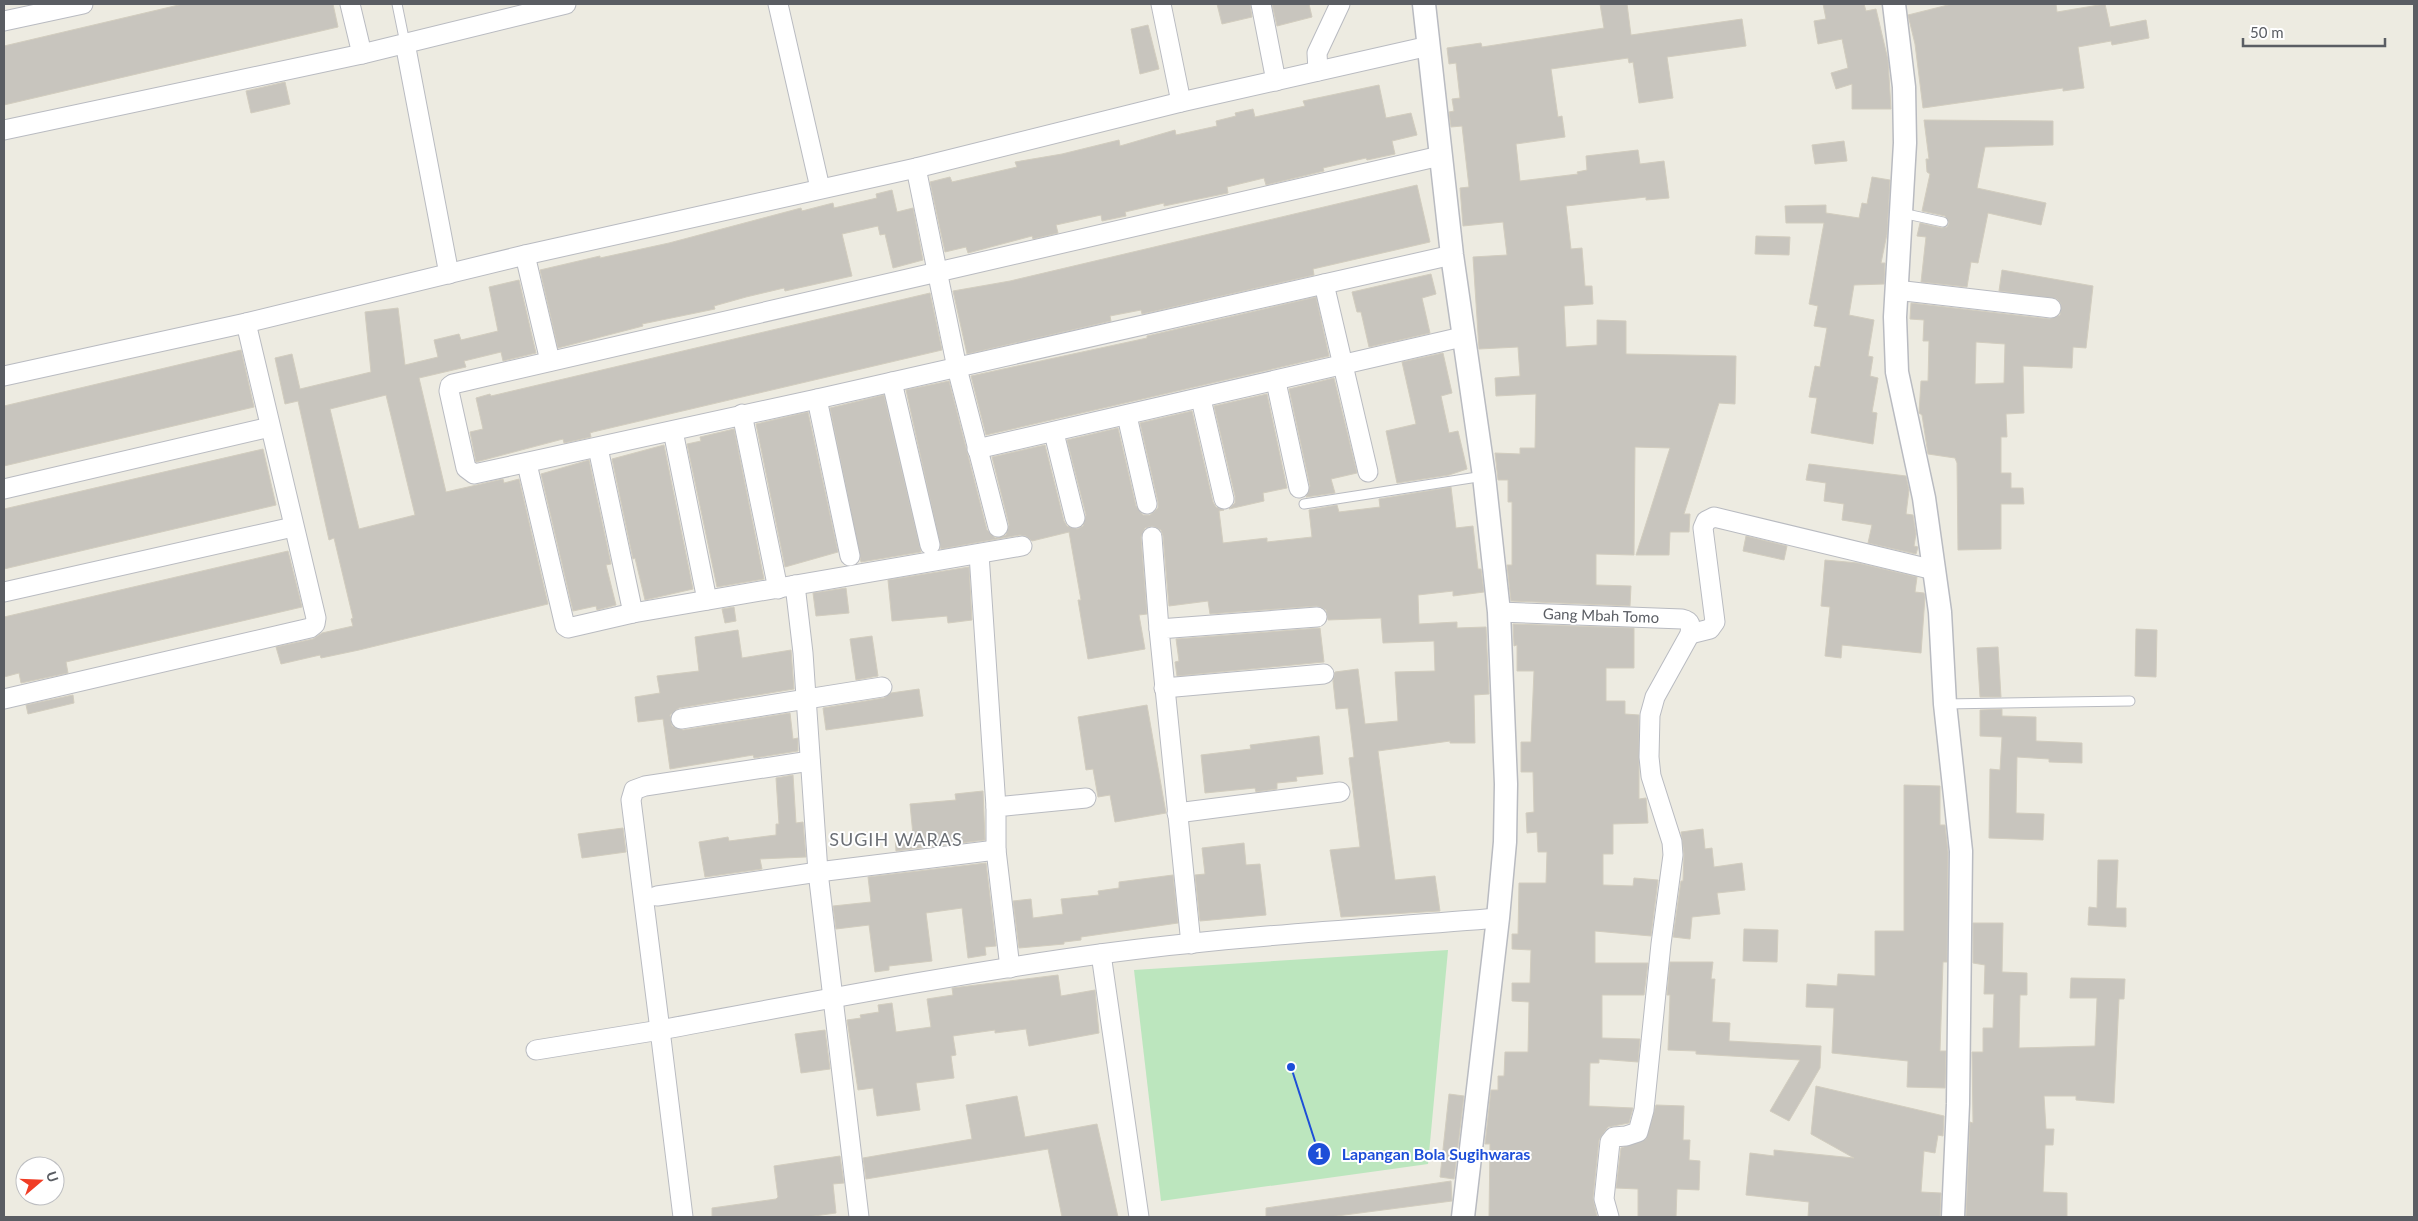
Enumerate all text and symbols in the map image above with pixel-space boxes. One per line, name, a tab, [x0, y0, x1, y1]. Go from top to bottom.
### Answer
scale bar	[2243, 15, 2386, 47]
text: 50 m	[2250, 23, 2284, 41]
street label: Gang Mbah Tomo	[1543, 604, 1659, 626]
district label: SUGIH WARAS	[829, 828, 963, 850]
callout: Lapangan Bola Sugihwaras	[1307, 1139, 1540, 1170]
text: 1	[1315, 1144, 1323, 1162]
text: Lapangan Bola Sugihwaras	[1342, 1144, 1530, 1163]
north arrow	[15, 1156, 65, 1206]
text: U	[43, 1169, 62, 1184]

